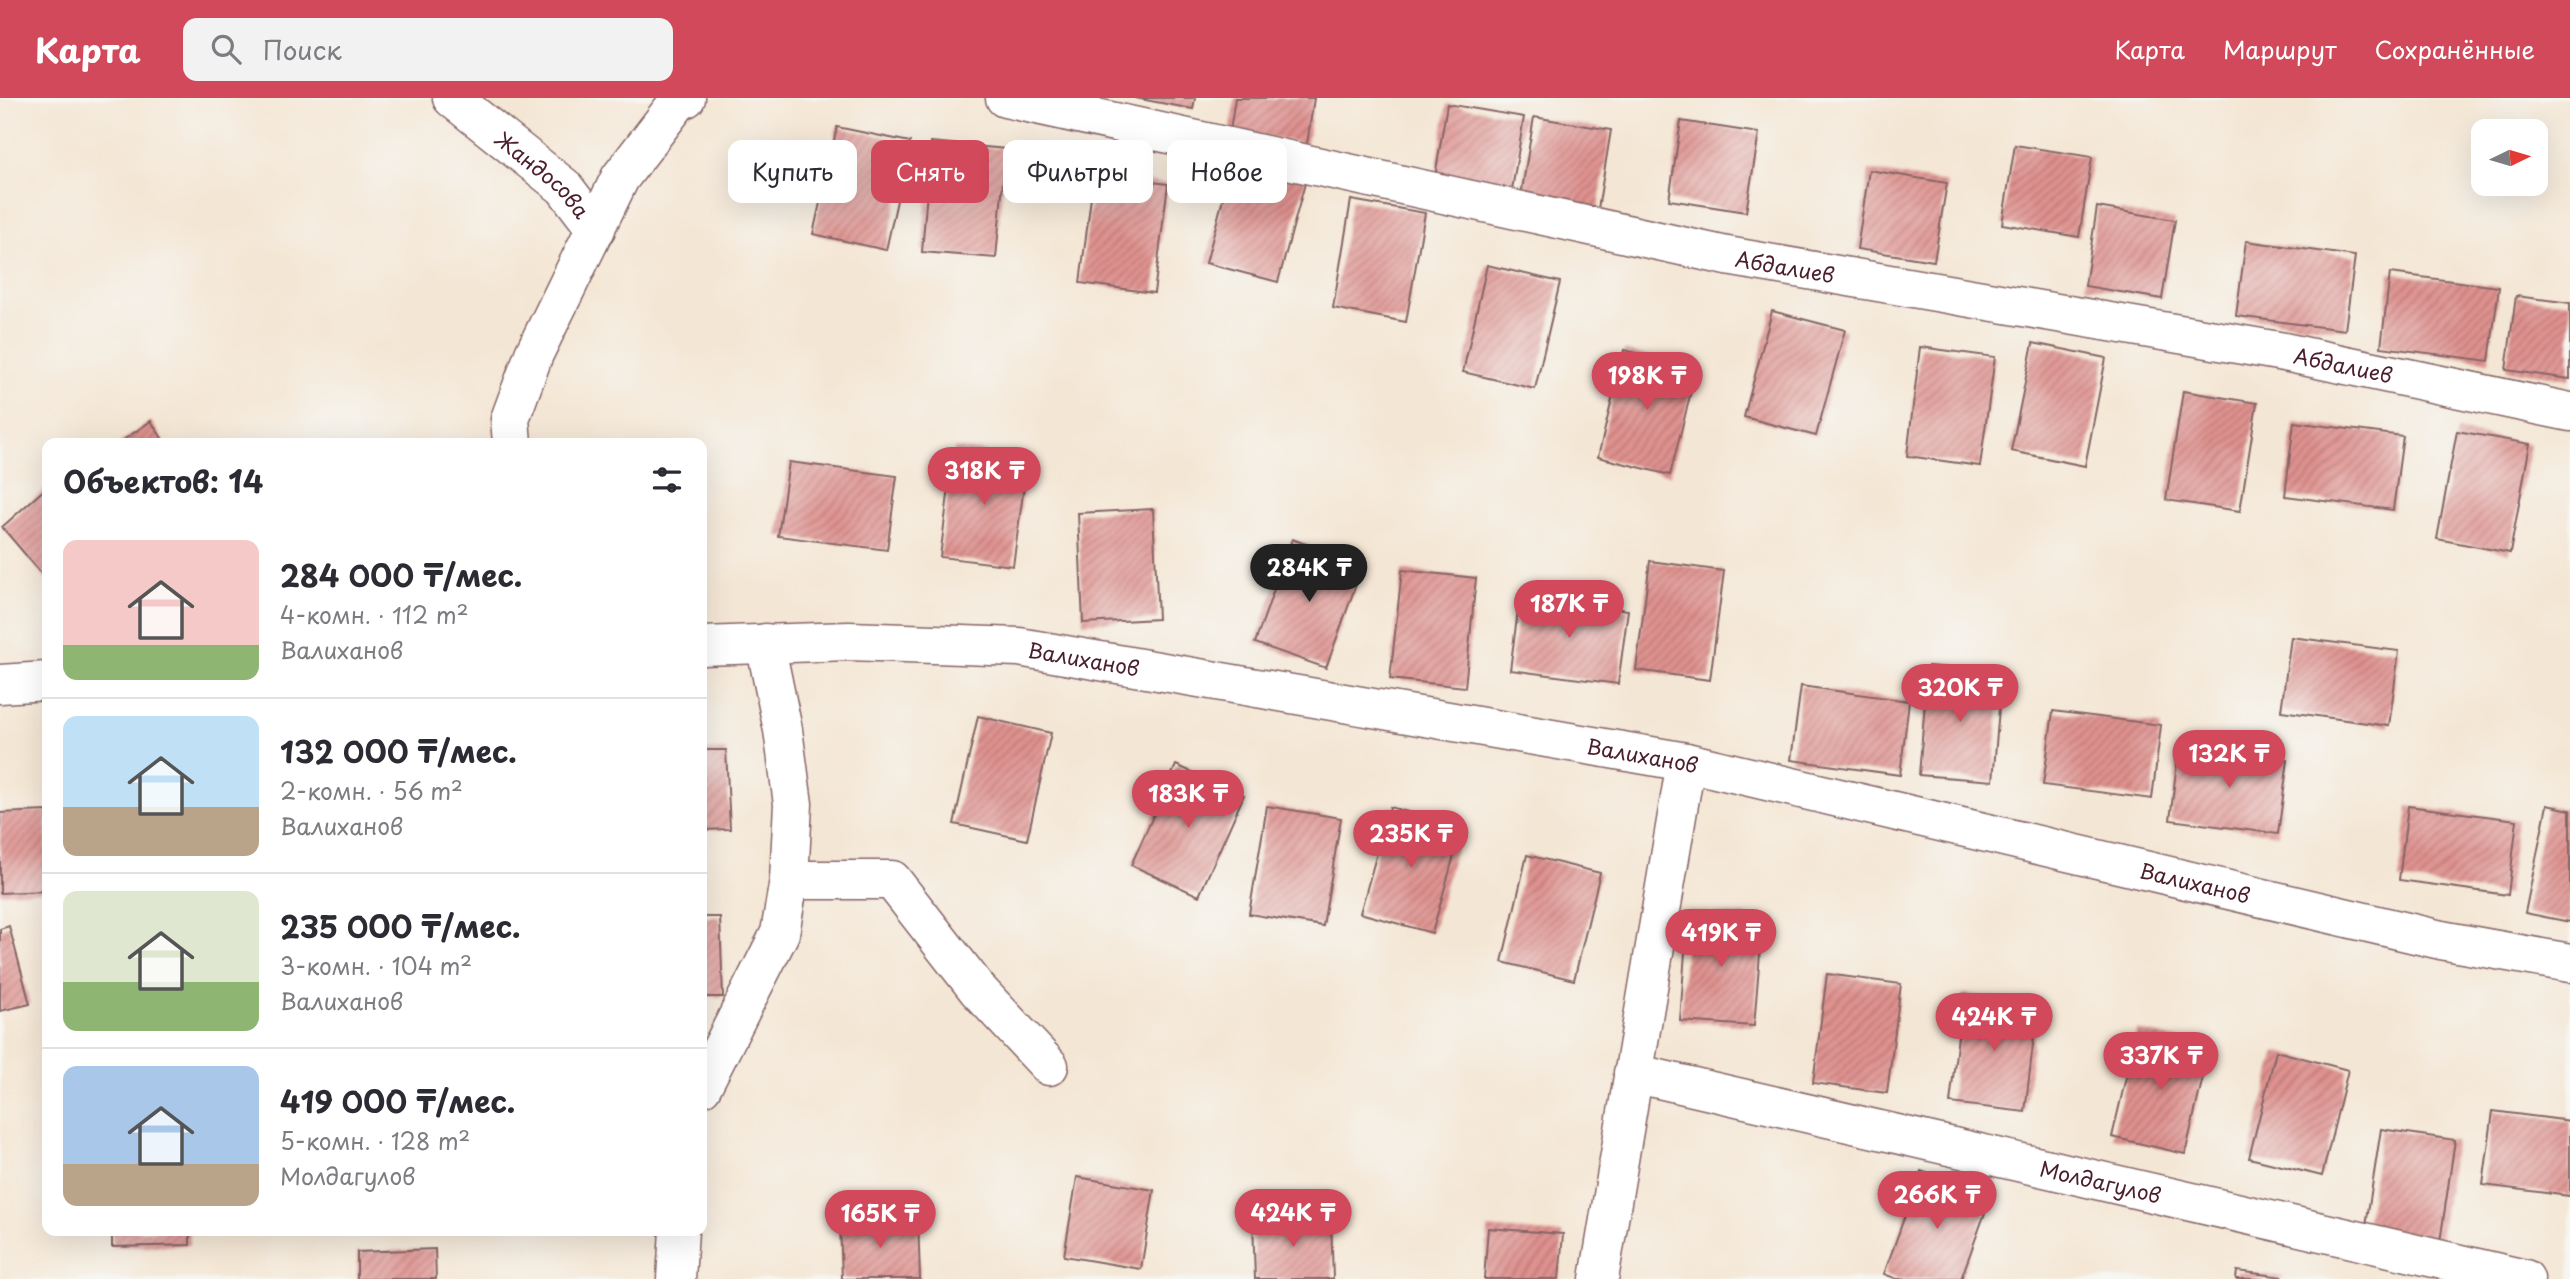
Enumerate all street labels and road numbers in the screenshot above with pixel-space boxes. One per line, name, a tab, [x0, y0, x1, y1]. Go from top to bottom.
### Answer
street label: Жандосова	[489, 123, 598, 225]
street label: Абдалиев	[1733, 242, 1837, 290]
street label: Абдалиев	[2291, 339, 2396, 390]
street label: Валиханов	[1026, 633, 1142, 684]
street label: Валиханов	[1584, 729, 1702, 780]
street label: Валиханов	[2137, 854, 2253, 910]
street label: Молдагулов	[2037, 1152, 2165, 1211]

